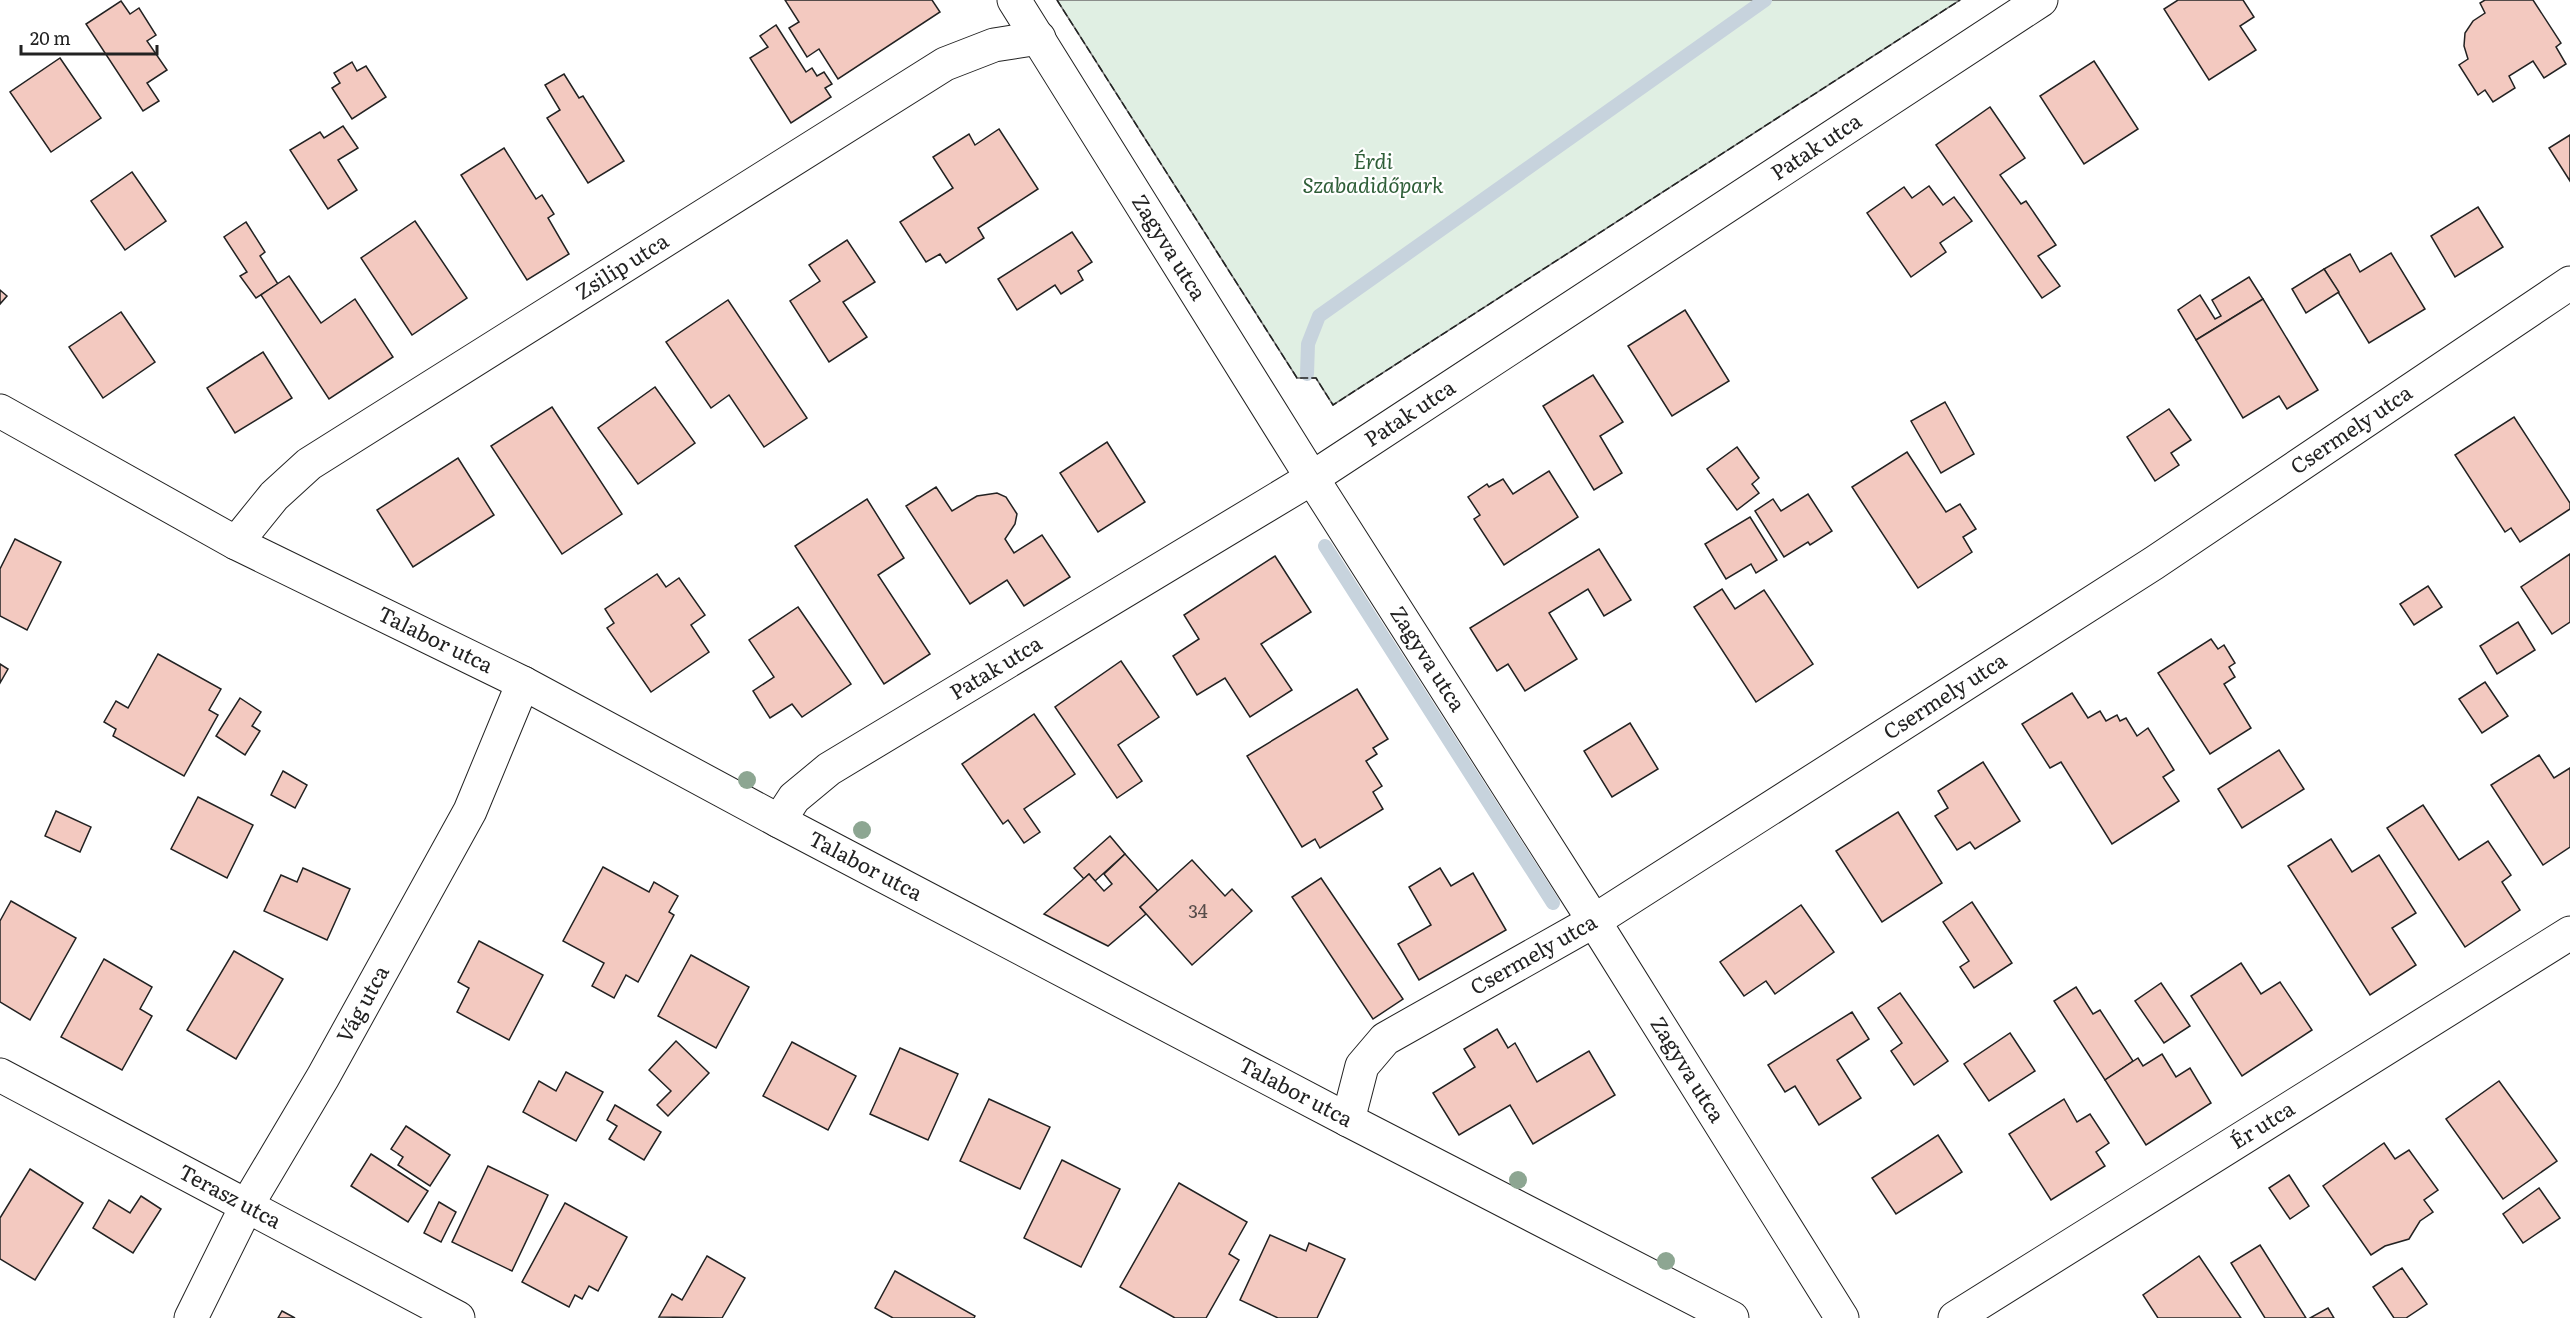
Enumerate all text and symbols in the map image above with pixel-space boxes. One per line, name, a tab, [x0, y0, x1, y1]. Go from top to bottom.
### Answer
scale bar	[21, 18, 158, 56]
text: 20 m	[30, 24, 71, 51]
street label: Patak utca	[1764, 104, 1867, 186]
park label: Érdi Szabadidőpark	[1302, 144, 1444, 199]
street label: Zagyva utca	[1126, 188, 1216, 306]
street label: Zsilip utca	[569, 224, 674, 306]
street label: Patak utca	[1357, 370, 1461, 453]
street label: Csermely utca	[2283, 375, 2418, 480]
street label: Talabor utca	[373, 597, 500, 680]
street label: Zagyva utca	[1384, 599, 1475, 717]
street label: Patak utca	[943, 626, 1047, 706]
street label: Csermely utca	[1876, 643, 2012, 745]
street label: Talabor utca	[804, 821, 930, 907]
house number: 34	[1188, 897, 1208, 924]
street label: Csermely utca	[1463, 904, 1602, 1001]
street label: Vág utca	[327, 958, 395, 1047]
street label: Zagyva utca	[1644, 1010, 1734, 1128]
street label: Talabor utca	[1234, 1047, 1360, 1133]
street label: Ér utca	[2223, 1091, 2300, 1155]
street label: Terasz utca	[174, 1155, 288, 1235]

